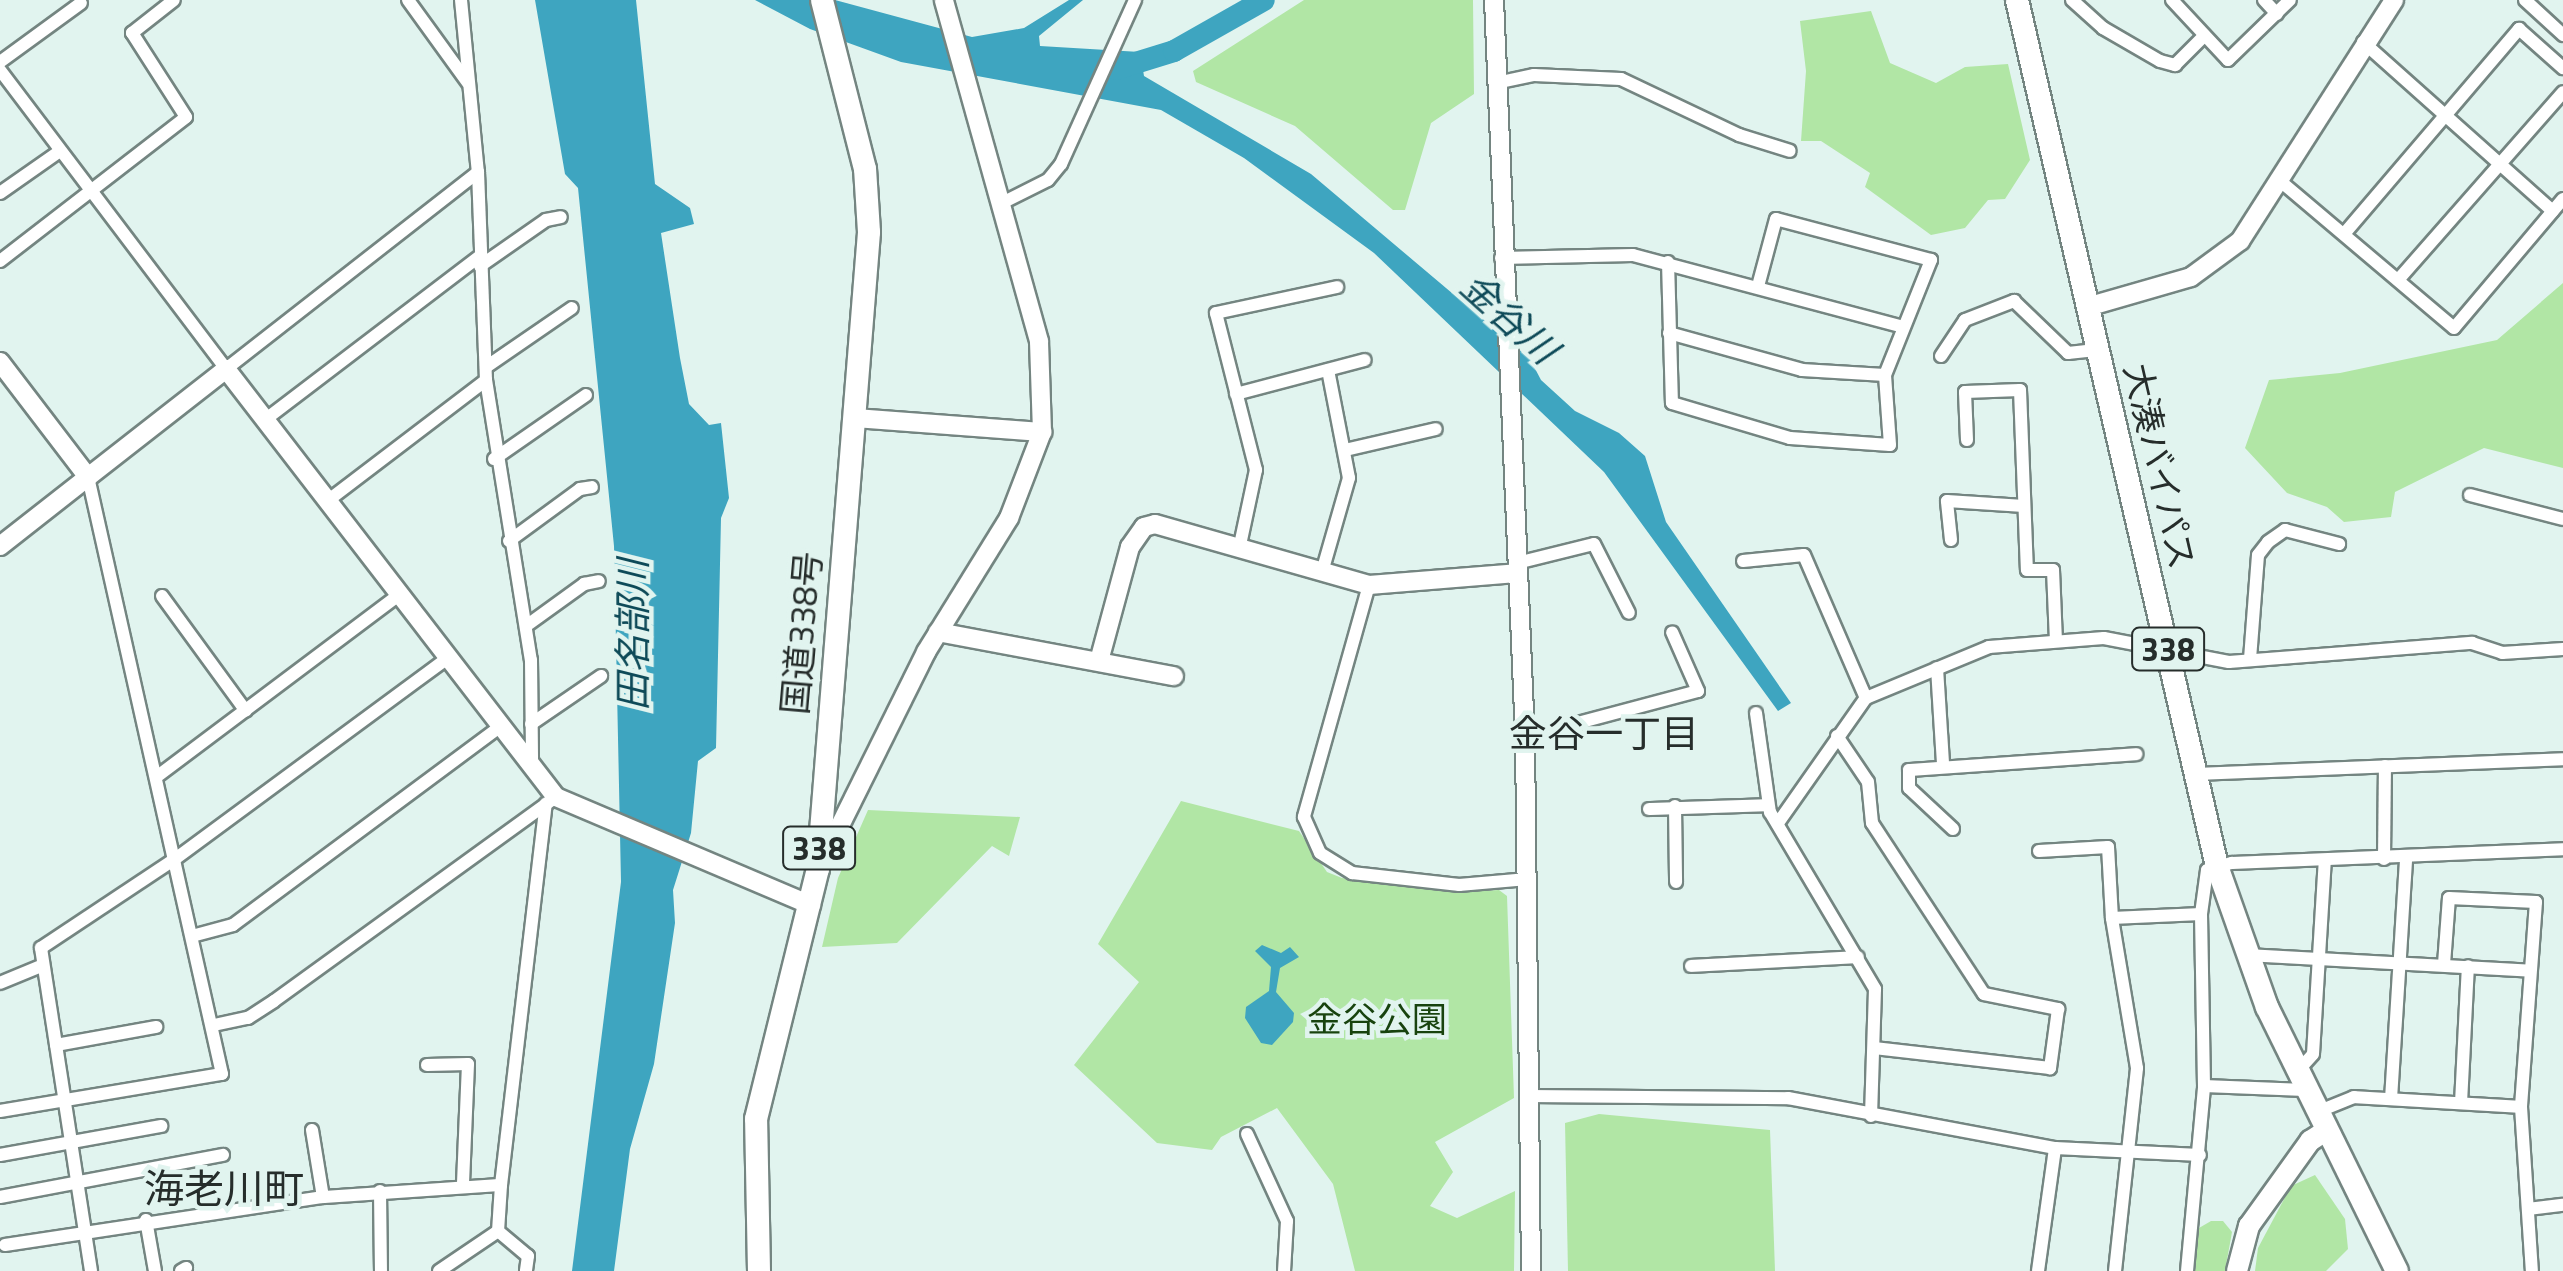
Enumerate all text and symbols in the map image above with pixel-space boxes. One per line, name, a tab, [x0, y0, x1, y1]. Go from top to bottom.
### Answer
water label: 金谷川	[1451, 263, 1567, 373]
street label: 大湊バイパス	[2116, 359, 2204, 573]
street label: 国道338号	[773, 550, 829, 716]
water label: 田名部川	[610, 559, 656, 711]
road number: 338	[2130, 622, 2206, 676]
district label: 金谷一丁目	[1509, 711, 1699, 757]
road number: 338	[782, 821, 856, 875]
park label: 金谷公園	[1307, 998, 1447, 1040]
district label: 海老川町	[144, 1165, 304, 1213]

